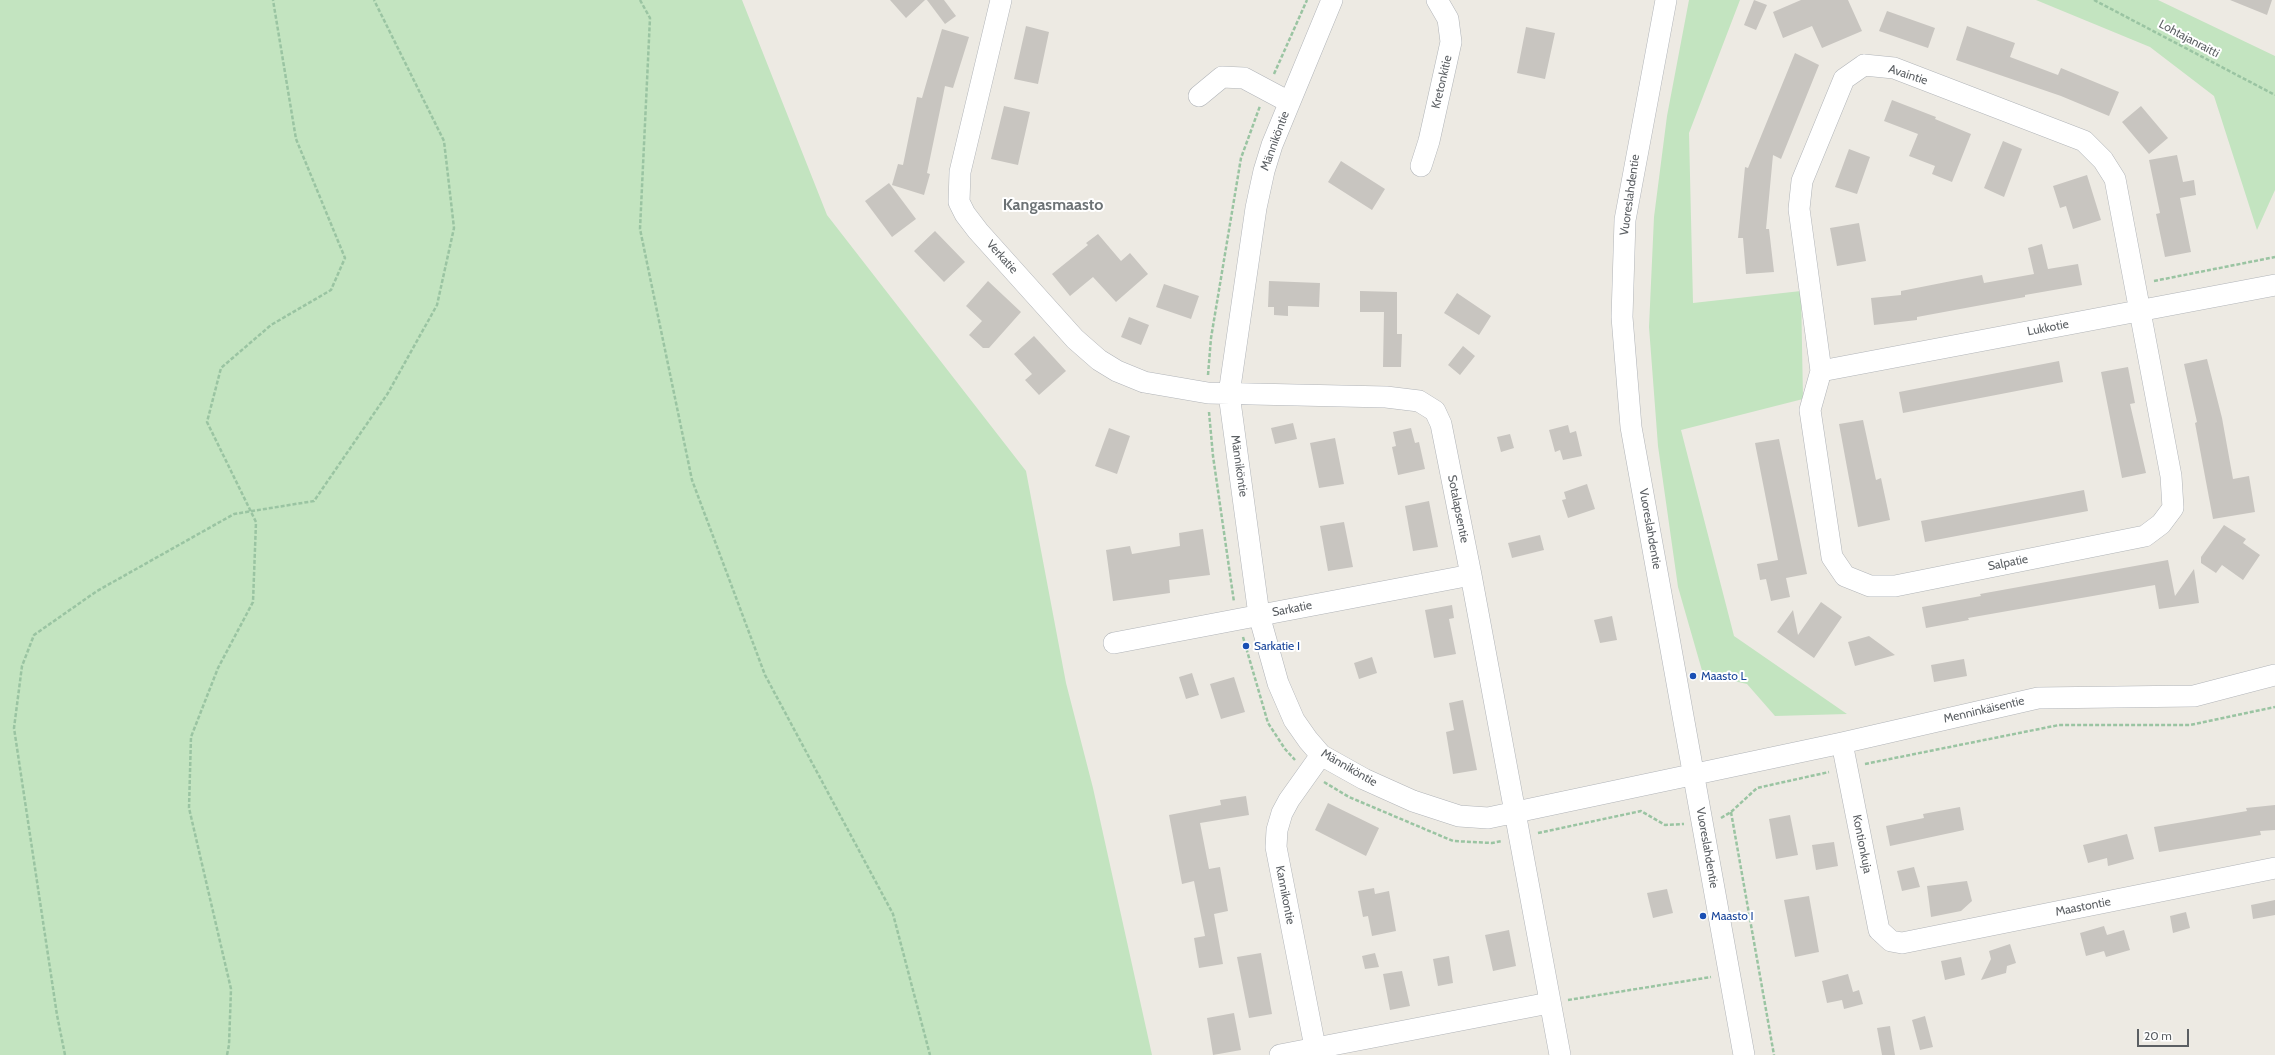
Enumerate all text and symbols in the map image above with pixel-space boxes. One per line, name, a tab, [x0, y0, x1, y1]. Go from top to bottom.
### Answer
street label: Lohtajanraitti	[2156, 17, 2222, 61]
street label: Kretonkitie	[1429, 54, 1455, 110]
street label: Avaintie	[1887, 62, 1929, 88]
street label: Männiköntie	[1258, 109, 1292, 173]
street label: Vuoreslahdentie	[1617, 154, 1643, 236]
district label: Kangasmaasto	[1003, 195, 1103, 215]
street label: Verkatie	[983, 237, 1021, 277]
street label: Lukkotie	[2026, 317, 2070, 339]
street label: Männiköntie	[1228, 434, 1250, 498]
street label: Sotalapsentie	[1444, 474, 1472, 544]
street label: Vuoreslahdentie	[1636, 487, 1664, 571]
street label: Salpatie	[1987, 552, 2029, 574]
street label: Sarkatie	[1271, 598, 1313, 620]
place label: Sarkatie I	[1254, 639, 1300, 653]
marker: Sarkatie I	[1241, 641, 1251, 651]
place label: Maasto L	[1701, 669, 1746, 683]
marker: Maasto L	[1688, 671, 1698, 681]
street label: Menninkäisentie	[1942, 694, 2026, 726]
street label: Männiköntie	[1318, 746, 1380, 790]
street label: Vuoreslahdentie	[1693, 806, 1721, 890]
street label: Kontionkuja	[1849, 813, 1875, 875]
street label: Kannikontie	[1272, 864, 1298, 926]
street label: Maastontie	[2054, 895, 2112, 919]
place label: Maasto I	[1711, 909, 1754, 923]
marker: Maasto I	[1698, 911, 1708, 921]
scale bar	[2139, 1021, 2191, 1047]
text: 20 m	[2144, 1028, 2172, 1043]

